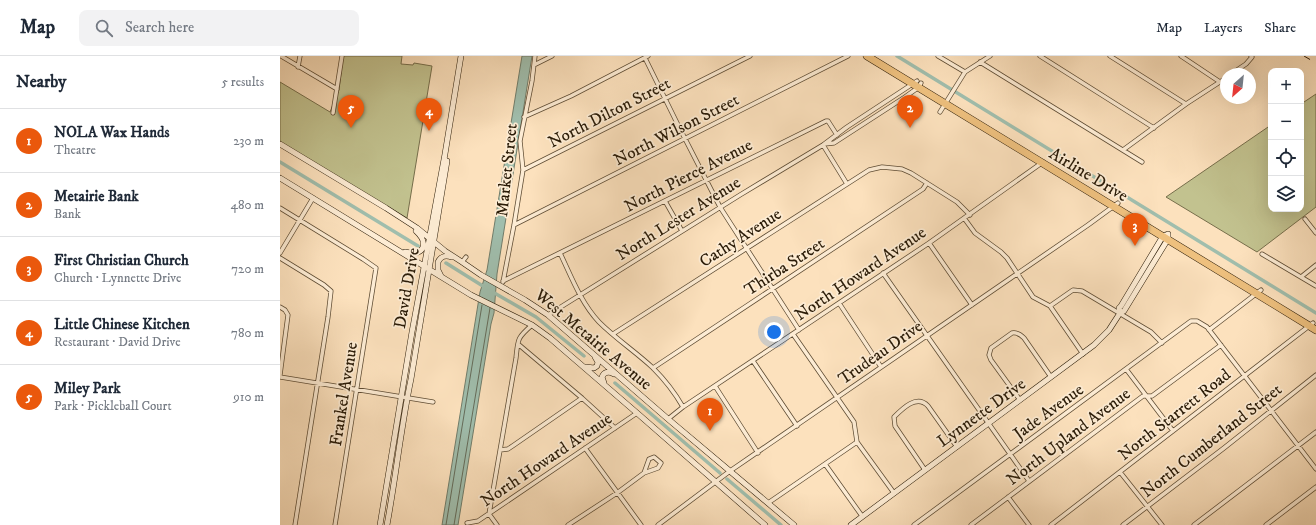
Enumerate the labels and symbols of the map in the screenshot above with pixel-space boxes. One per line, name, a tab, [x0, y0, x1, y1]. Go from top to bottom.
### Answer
north arrow	[1220, 68, 1256, 104]
street label: North Dilton Street	[544, 72, 675, 153]
street label: North Wilson Street	[610, 89, 743, 171]
pin: 5	[338, 95, 364, 128]
pin: 2	[897, 95, 923, 128]
pin: 4	[416, 98, 442, 131]
street label: Market Street	[491, 122, 523, 218]
street label: North Pierce Avenue	[621, 134, 756, 218]
street label: Airline Drive	[1045, 143, 1132, 207]
street label: North Lester Avenue	[612, 172, 745, 266]
street label: Cathy Avenue	[695, 203, 786, 273]
pin: 3	[1122, 213, 1148, 246]
street label: North Howard Avenue	[791, 222, 931, 326]
street label: Thirba Street	[740, 232, 829, 301]
street label: David Drive	[389, 246, 425, 330]
street label: West Metairie Avenue	[529, 284, 656, 395]
street label: Trudeau Drive	[834, 316, 927, 390]
your location	[764, 322, 784, 342]
street label: Frankel Avenue	[325, 341, 363, 448]
street label: North Starrett Road	[1114, 364, 1236, 466]
street label: Lynnette Drive	[933, 373, 1030, 452]
street label: North Cumberland Street	[1137, 378, 1287, 503]
street label: Jade Avenue	[1007, 379, 1088, 446]
street label: North Upland Avenue	[1002, 383, 1135, 491]
pin: 1	[697, 398, 723, 431]
street label: North Howard Avenue	[477, 408, 617, 512]

